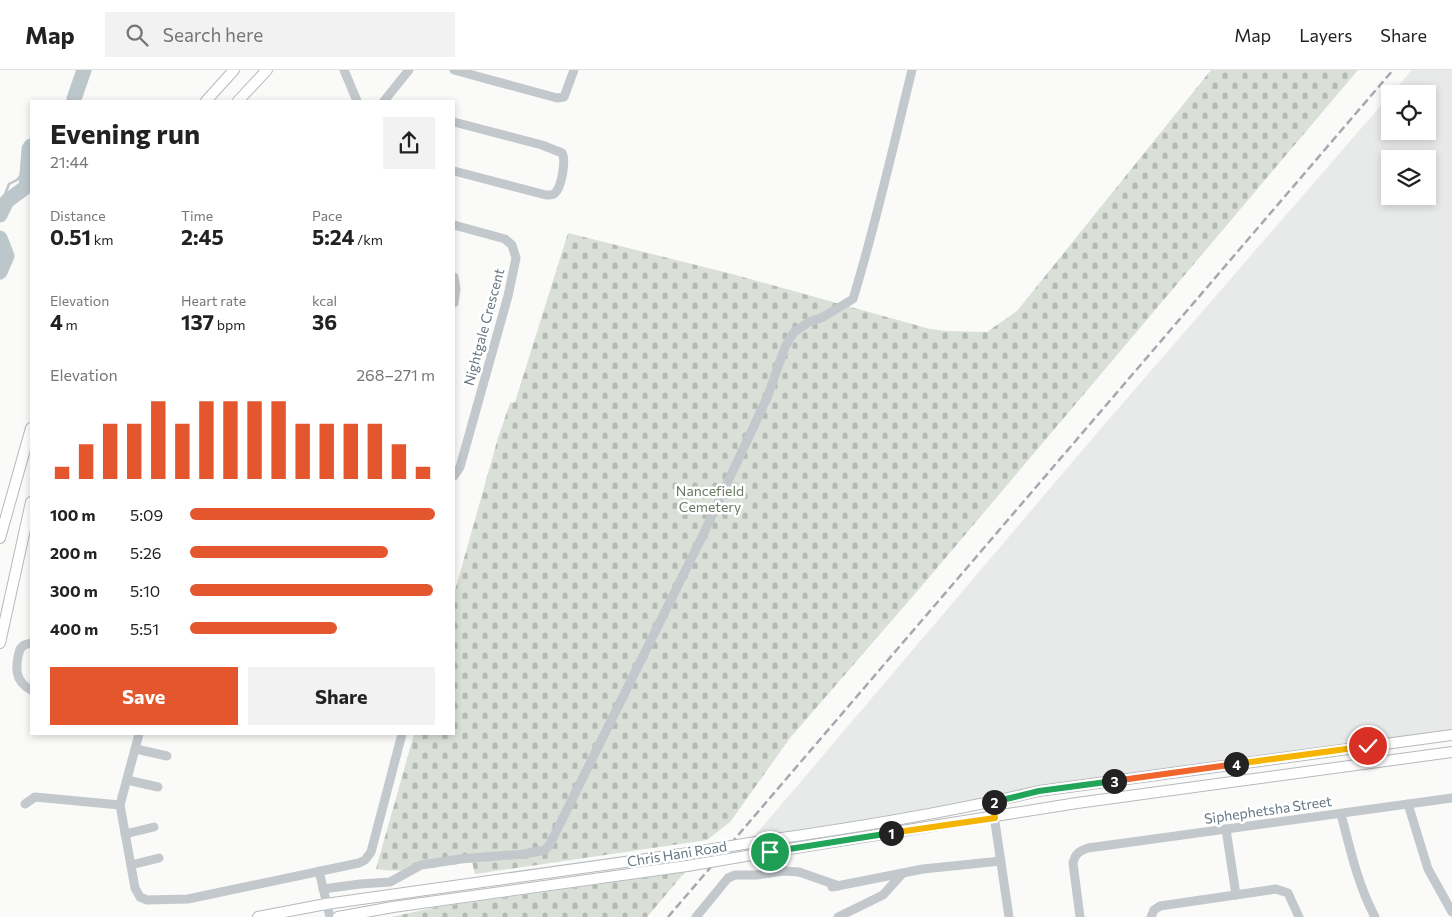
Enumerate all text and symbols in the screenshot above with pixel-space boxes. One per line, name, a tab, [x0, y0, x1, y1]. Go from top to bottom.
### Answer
search box	[105, 12, 455, 57]
text: Map	[25, 20, 75, 49]
icon: search	[123, 21, 151, 49]
text: Search here	[163, 23, 263, 46]
text: Map	[1234, 24, 1271, 46]
text: Layers	[1299, 24, 1352, 46]
text: Share	[1380, 24, 1427, 46]
map controls	[1381, 85, 1436, 205]
button: locate	[1381, 85, 1436, 140]
text: Evening run	[50, 116, 200, 150]
button: share	[383, 117, 435, 169]
button: layers	[1381, 150, 1436, 205]
text: 21:44	[50, 152, 89, 171]
text: Distance	[50, 207, 106, 224]
text: Time	[181, 207, 213, 224]
text: Pace	[312, 207, 342, 224]
text: 0.51	[50, 224, 91, 249]
text: 2:45	[181, 224, 224, 249]
text: 5:24	[312, 224, 354, 249]
text: km	[91, 231, 113, 248]
text: /km	[354, 231, 383, 248]
street label: Nightgale Crescent	[460, 266, 507, 387]
text: Elevation	[50, 292, 109, 309]
text: Heart rate	[181, 292, 246, 309]
text: kcal	[312, 292, 337, 309]
text: 4	[50, 309, 63, 334]
text: 137	[181, 309, 214, 334]
text: 36	[312, 309, 337, 334]
text: m	[63, 316, 78, 333]
text: bpm	[214, 316, 246, 333]
text: Elevation	[50, 365, 118, 384]
text: 268–271 m	[356, 365, 435, 384]
park label: Nancefield Cemetery	[676, 482, 744, 515]
text: 100 m	[50, 505, 96, 524]
text: 5:09	[130, 505, 163, 524]
text: 200 m	[50, 543, 97, 562]
text: 5:26	[130, 543, 162, 562]
text: 300 m	[50, 581, 98, 600]
text: 5:10	[130, 581, 160, 600]
text: 400 m	[50, 619, 98, 638]
text: 5:51	[130, 619, 159, 638]
button: Save	[50, 667, 238, 725]
button: Share	[248, 667, 435, 725]
pin	[1347, 725, 1389, 767]
icon: check	[1354, 732, 1382, 760]
pin: 4	[1224, 752, 1248, 776]
text: 4	[1232, 756, 1241, 773]
pin: 3	[1102, 768, 1126, 794]
text: 3	[1110, 773, 1119, 790]
pin: 2	[982, 790, 1006, 814]
street label: Siphephetsha Street	[1203, 792, 1333, 827]
text: 2	[991, 794, 998, 811]
pin: 1	[878, 820, 904, 846]
text: 1	[888, 825, 895, 842]
pin	[749, 831, 791, 873]
street label: Chris Hani Road	[626, 837, 728, 870]
icon: arrive	[756, 838, 784, 866]

